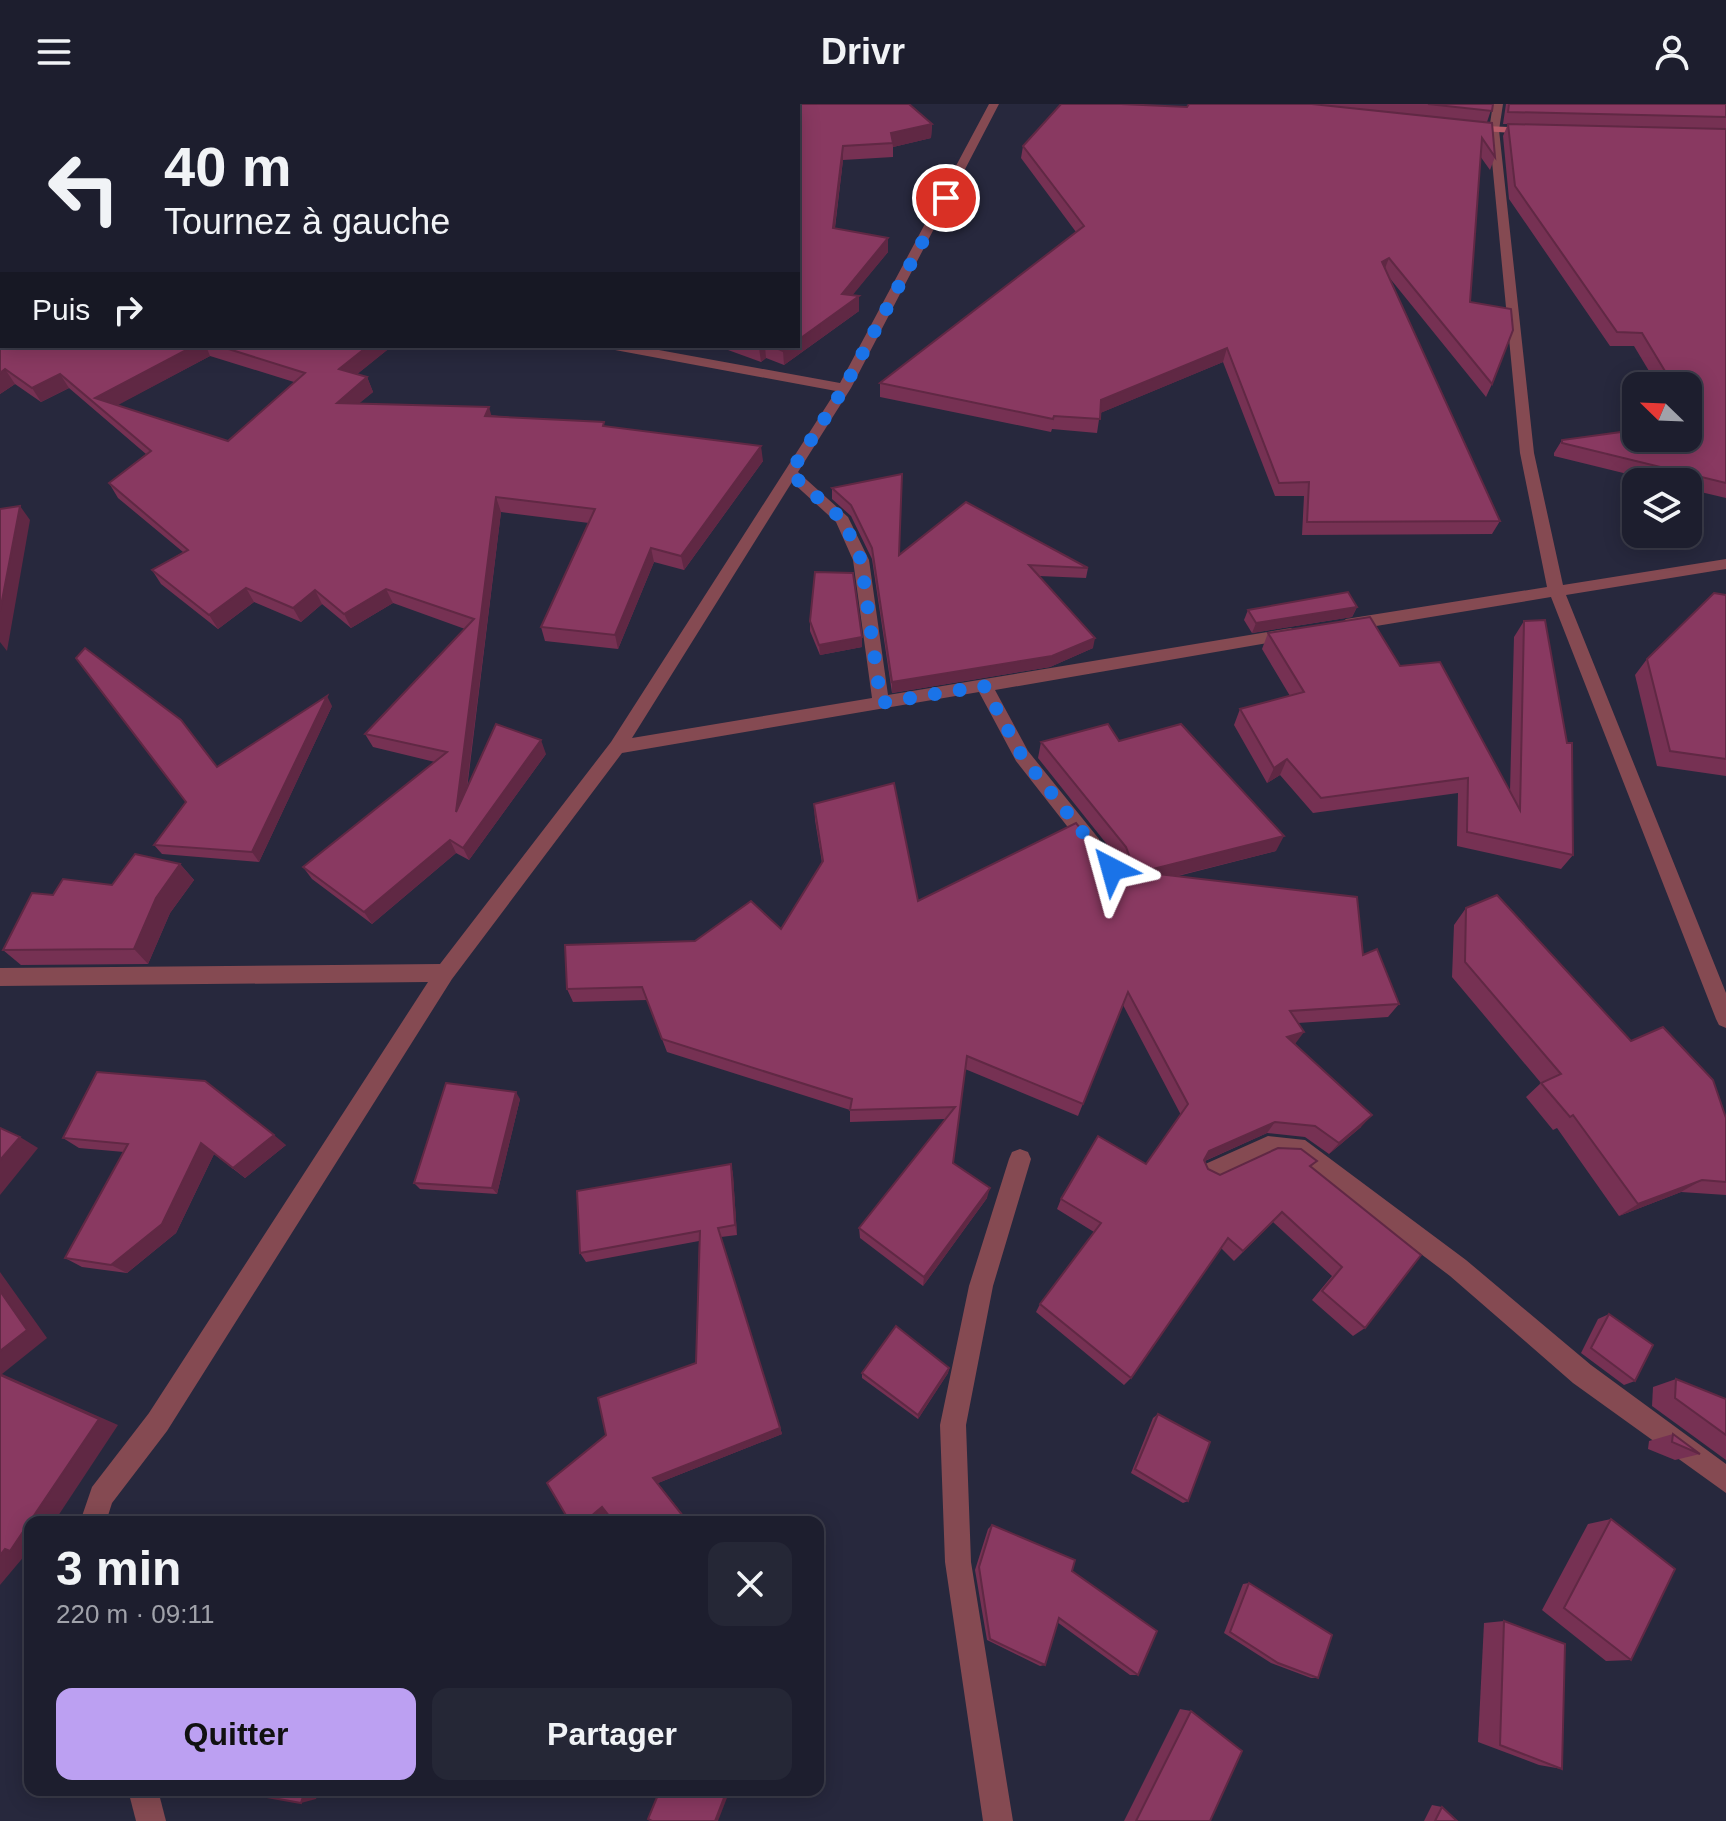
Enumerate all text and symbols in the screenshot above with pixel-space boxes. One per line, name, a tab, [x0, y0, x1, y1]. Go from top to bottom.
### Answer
icon: menu	[32, 30, 76, 74]
icon: person	[1650, 30, 1694, 74]
text: Drivr	[821, 31, 905, 72]
text: 40 m	[164, 135, 292, 198]
icon: left	[32, 136, 136, 240]
pin	[912, 164, 980, 232]
icon: arrive	[924, 176, 968, 220]
text: Tournez à gauche	[164, 201, 450, 242]
icon: right	[106, 288, 150, 332]
text: Puis	[32, 293, 90, 326]
north arrow	[1622, 372, 1702, 452]
map controls	[1622, 372, 1702, 548]
button: layers	[1622, 468, 1702, 548]
position arrow	[1070, 827, 1154, 911]
text: 3 min	[56, 1542, 181, 1595]
button: close	[708, 1542, 792, 1626]
text: 220 m · 09:11	[56, 1599, 215, 1629]
button: Quitter	[56, 1688, 416, 1780]
button: Partager	[432, 1688, 792, 1780]

